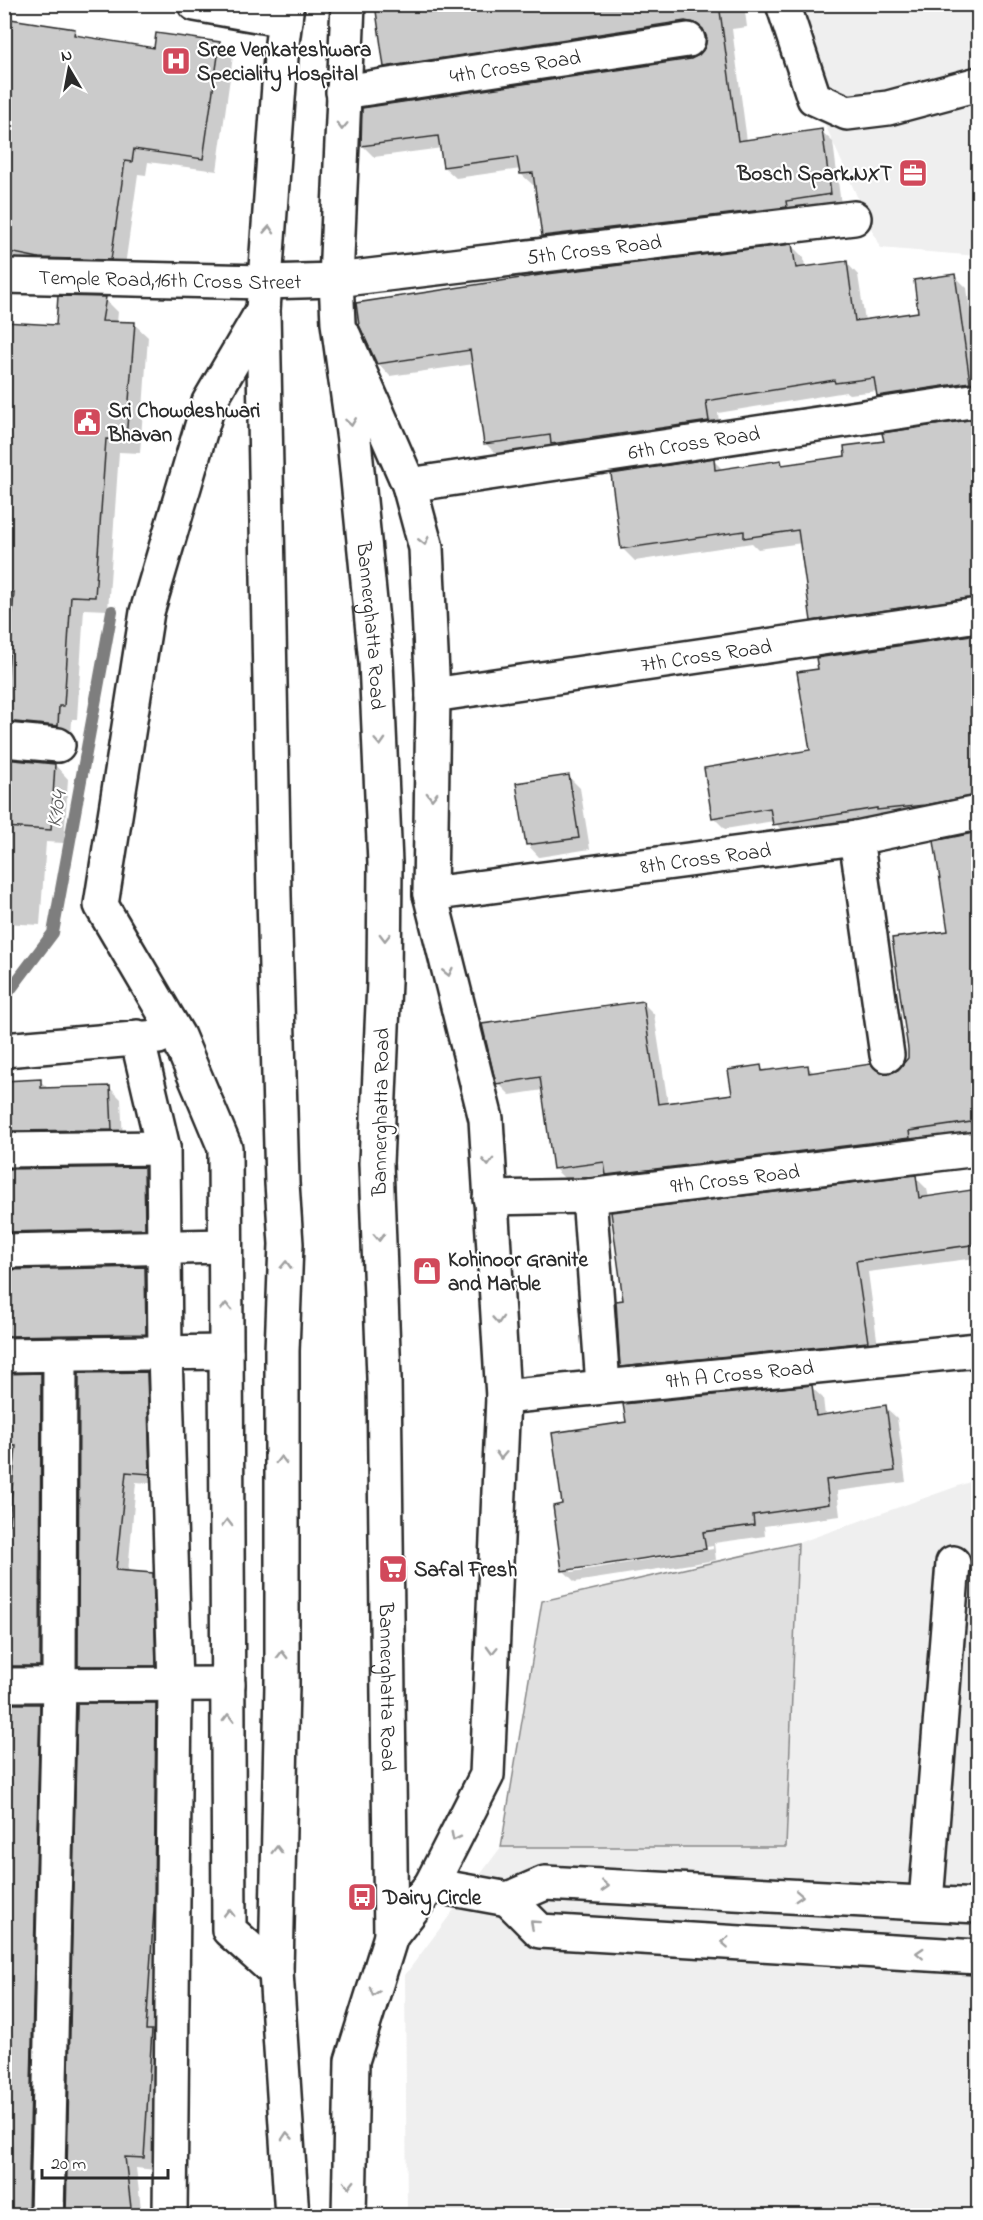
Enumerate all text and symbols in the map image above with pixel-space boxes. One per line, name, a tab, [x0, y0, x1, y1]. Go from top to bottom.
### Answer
place label: Sree Venkateshwara Speciality Hospital	[197, 36, 371, 92]
north arrow	[39, 39, 99, 99]
text: N	[59, 43, 74, 69]
street label: 4th Cross Road	[448, 43, 583, 93]
hospital icon: Sree Venkateshwara Speciality Hospital	[160, 45, 192, 77]
one-way arrow	[336, 121, 348, 130]
office icon: Bosch Spark.NXT	[897, 157, 929, 189]
place label: Bosch Spark.NXT	[736, 160, 892, 190]
one-way arrow	[262, 226, 275, 235]
street label: 5th Cross Road	[525, 228, 664, 274]
street label: Temple Road,16th Cross Street	[38, 264, 302, 299]
place label: Sri Chowdeshwari Bhavan	[107, 397, 261, 451]
public building icon: Sri Chowdeshwari Bhavan	[71, 406, 103, 438]
one-way arrow	[345, 418, 357, 427]
street label: 6th Cross Road	[626, 420, 762, 469]
one-way arrow	[417, 536, 430, 546]
street label: Bannerghatta Road	[347, 540, 391, 711]
street label: 7th Cross Road	[639, 632, 774, 681]
one-way arrow	[373, 738, 386, 747]
water label: K104	[39, 786, 77, 830]
one-way arrow	[426, 791, 438, 800]
street label: 8th Cross Road	[639, 836, 773, 883]
one-way arrow	[378, 932, 391, 941]
one-way arrow	[441, 966, 454, 976]
street label: Bannerghatta Road	[366, 1027, 400, 1198]
one-way arrow	[482, 1157, 495, 1166]
street label: 9th Cross Road	[669, 1158, 802, 1203]
one-way arrow	[373, 1232, 385, 1241]
place label: Kohinoor Granite and Marble	[448, 1246, 588, 1300]
shop icon: Kohinoor Granite and Marble	[411, 1255, 443, 1287]
one-way arrow	[279, 1261, 292, 1270]
one-way arrow	[220, 1302, 232, 1311]
one-way arrow	[491, 1315, 504, 1324]
street label: 9th A Cross Road	[665, 1353, 815, 1398]
one-way arrow	[494, 1451, 507, 1460]
one-way arrow	[275, 1456, 287, 1465]
one-way arrow	[221, 1518, 233, 1527]
supermarket icon: Safal Fresh	[377, 1553, 409, 1585]
place label: Safal Fresh	[414, 1556, 517, 1586]
street label: Bannerghatta Road	[369, 1602, 402, 1772]
one-way arrow	[486, 1646, 499, 1655]
one-way arrow	[276, 1651, 288, 1660]
one-way arrow	[222, 1713, 234, 1722]
one-way arrow	[451, 1831, 462, 1842]
one-way arrow	[271, 1846, 283, 1855]
one-way arrow	[600, 1879, 609, 1892]
bus stop icon: Dairy Circle	[346, 1881, 378, 1913]
place label: Dairy Circle	[382, 1884, 482, 1916]
one-way arrow	[795, 1889, 804, 1902]
one-way arrow	[223, 1908, 235, 1917]
one-way arrow	[530, 1920, 540, 1931]
one-way arrow	[721, 1935, 730, 1948]
one-way arrow	[916, 1947, 925, 1960]
one-way arrow	[369, 1986, 381, 1997]
one-way arrow	[280, 2132, 293, 2141]
scale bar	[42, 2142, 168, 2180]
text: 20 m	[51, 2152, 86, 2178]
one-way arrow	[343, 2179, 356, 2188]

